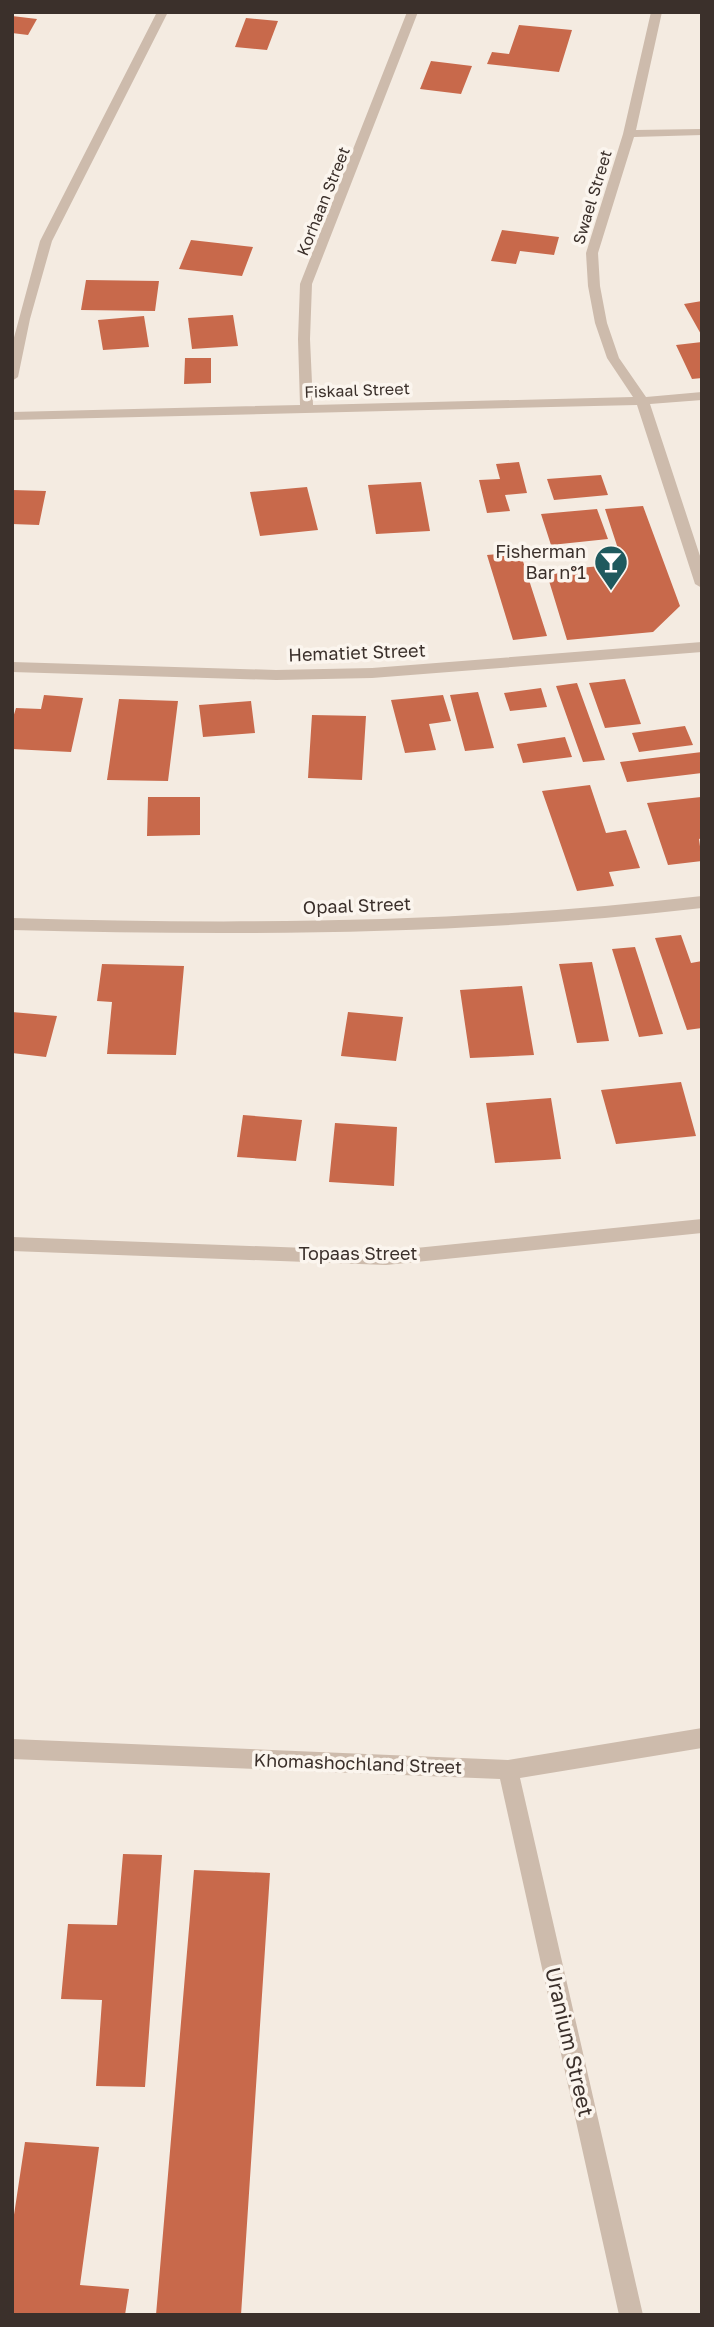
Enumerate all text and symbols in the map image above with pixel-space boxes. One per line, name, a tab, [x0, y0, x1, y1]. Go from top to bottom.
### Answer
street label: Korhaan Street	[292, 144, 354, 258]
street label: Swael Street	[568, 147, 616, 247]
street label: Fiskaal Street	[304, 378, 410, 402]
place label: Fisherman Bar n°1	[495, 540, 586, 583]
bar icon: Fisherman Bar n°1	[592, 543, 630, 592]
street label: Hematiet Street	[288, 639, 426, 665]
street label: Opaal Street	[302, 892, 411, 918]
street label: Topaas Street	[298, 1242, 418, 1264]
street label: Khomashochland Street	[253, 1748, 463, 1778]
street label: Uranium Street	[540, 1965, 600, 2119]

